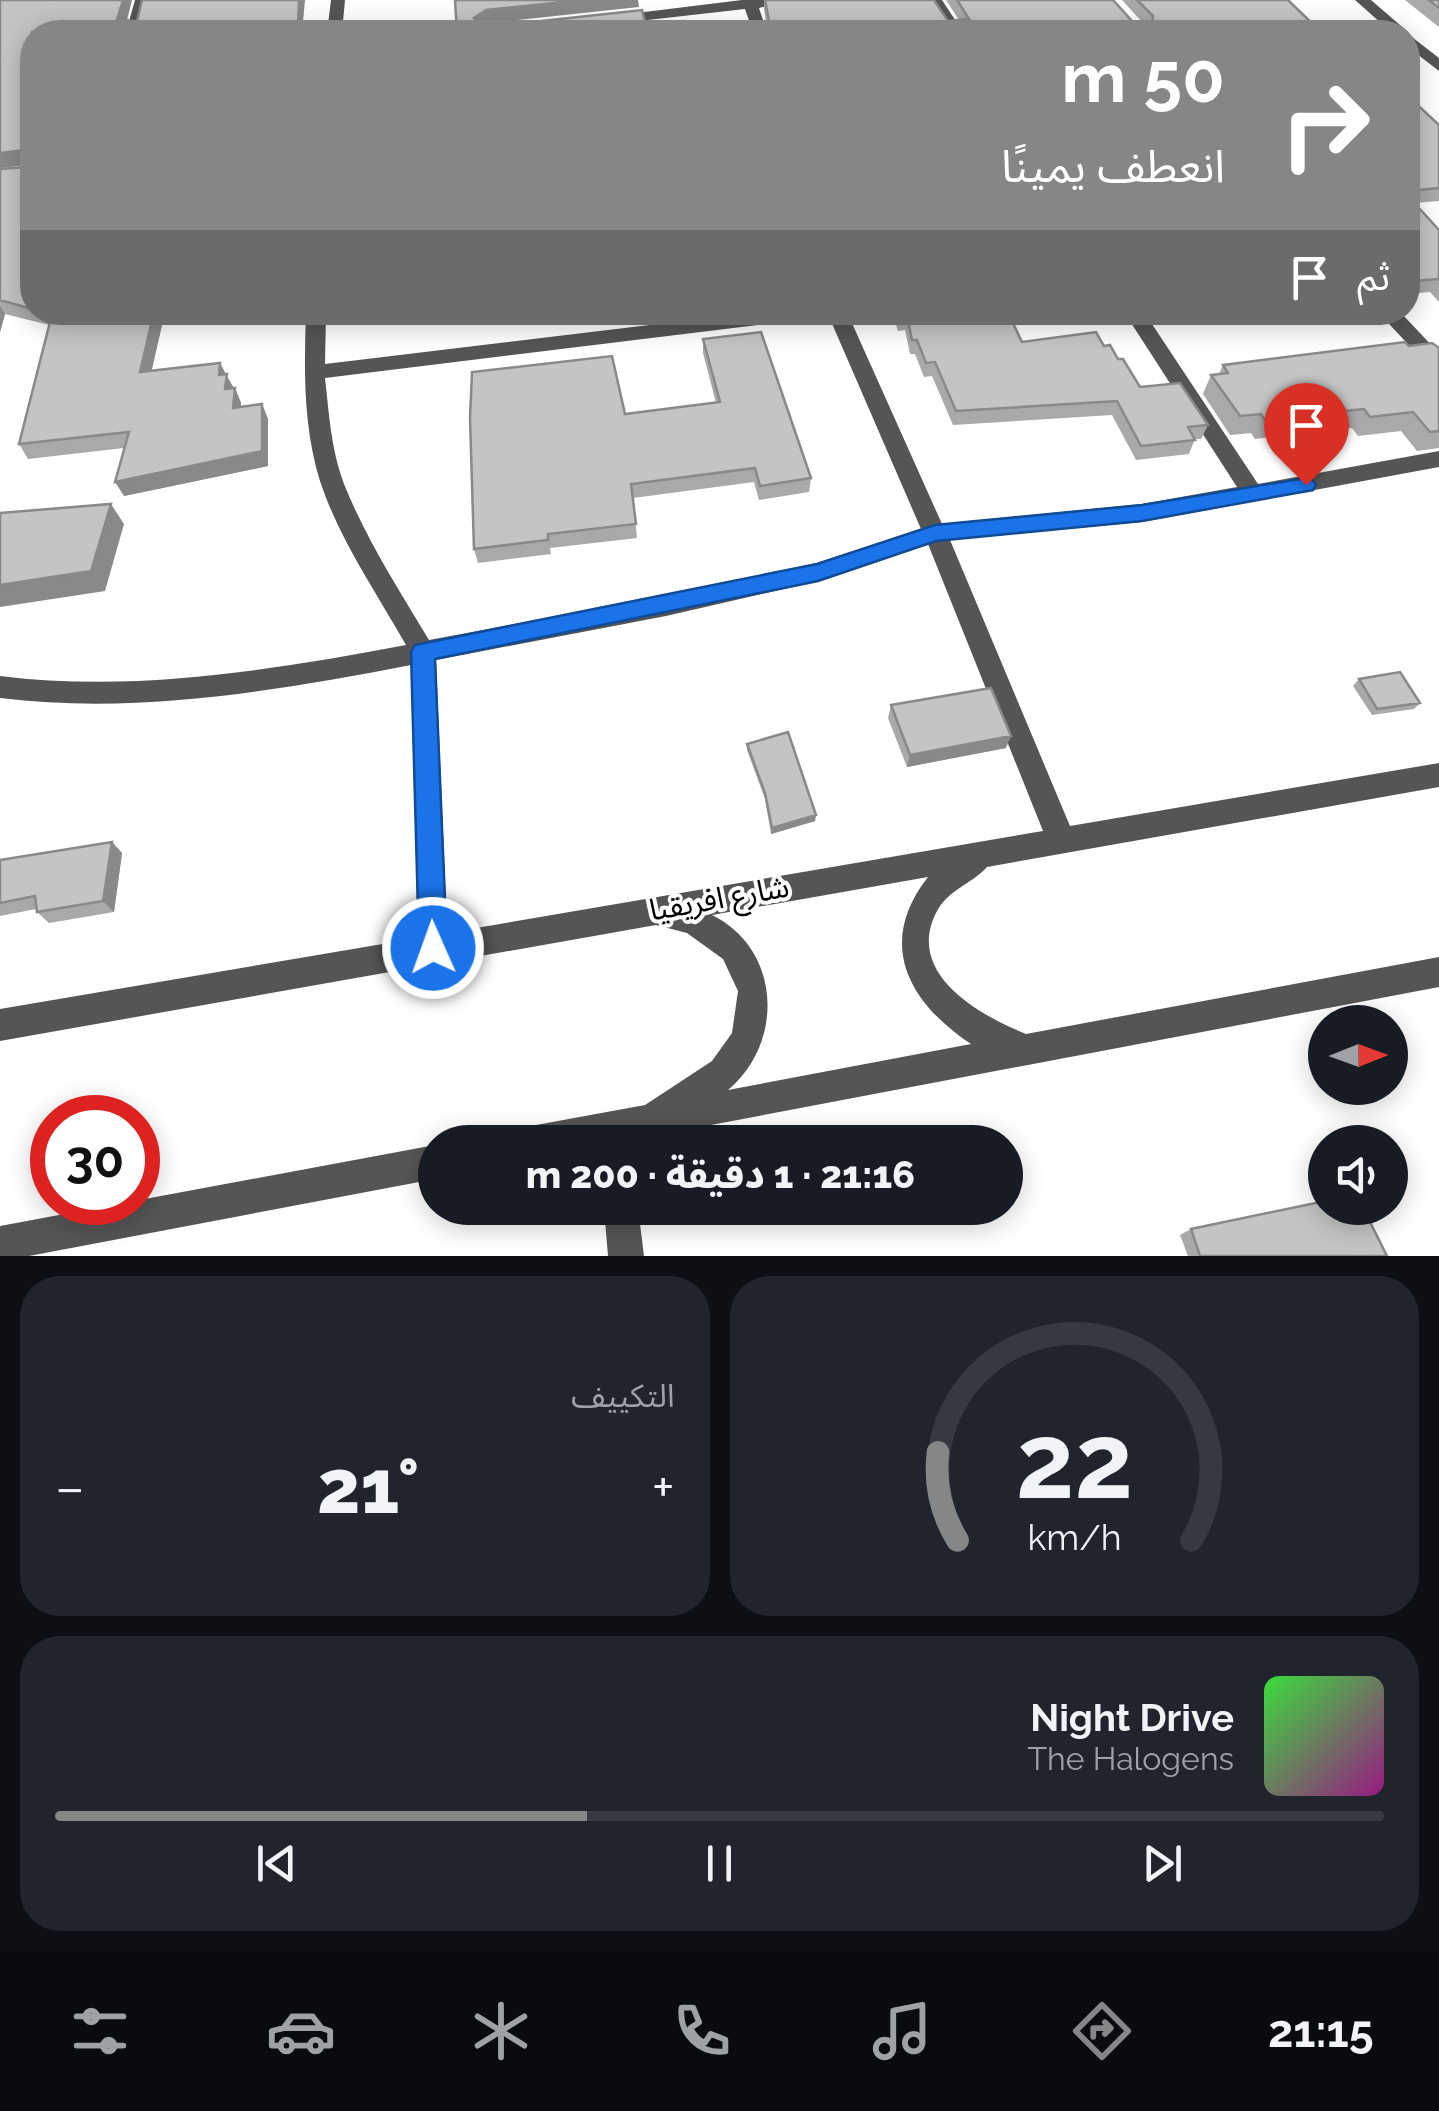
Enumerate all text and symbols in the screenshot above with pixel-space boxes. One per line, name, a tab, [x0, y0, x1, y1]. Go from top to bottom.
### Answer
text: 50 m	[1061, 36, 1225, 118]
icon: right	[1260, 60, 1390, 190]
text: انعطف يمينًا	[1001, 140, 1225, 193]
icon: arrive	[1282, 250, 1337, 305]
text: ثم	[1357, 254, 1390, 299]
pin	[1264, 383, 1349, 486]
icon: arrive	[1279, 398, 1334, 453]
street label: شارع افريقيا	[646, 868, 793, 932]
position arrow	[381, 896, 485, 1000]
north arrow	[1308, 1005, 1408, 1105]
map controls	[1308, 1005, 1408, 1225]
speed limit sign: 30	[30, 1095, 160, 1225]
button: sound	[1308, 1125, 1408, 1225]
text: 21:16 · 1 دقيقة · 200 m	[526, 1152, 915, 1197]
text: التكييف	[571, 1377, 675, 1414]
text: 22	[1016, 1400, 1133, 1522]
text: 21°	[317, 1442, 419, 1531]
text: −	[55, 1455, 85, 1520]
text: +	[652, 1455, 674, 1520]
text: km/h	[1027, 1516, 1121, 1558]
text: Night Drive	[1030, 1695, 1234, 1740]
text: The Halogens	[1028, 1740, 1234, 1777]
icon: previous	[249, 1836, 304, 1891]
icon: pause	[692, 1836, 747, 1891]
icon: next	[1135, 1836, 1190, 1891]
icon: filters	[65, 1996, 135, 2066]
icon: car	[266, 1996, 336, 2066]
icon: climate	[466, 1996, 536, 2066]
icon: phone	[667, 1996, 737, 2066]
icon: music	[867, 1996, 937, 2066]
icon: directions	[1067, 1996, 1137, 2066]
text: 21:15	[1268, 2005, 1374, 2058]

